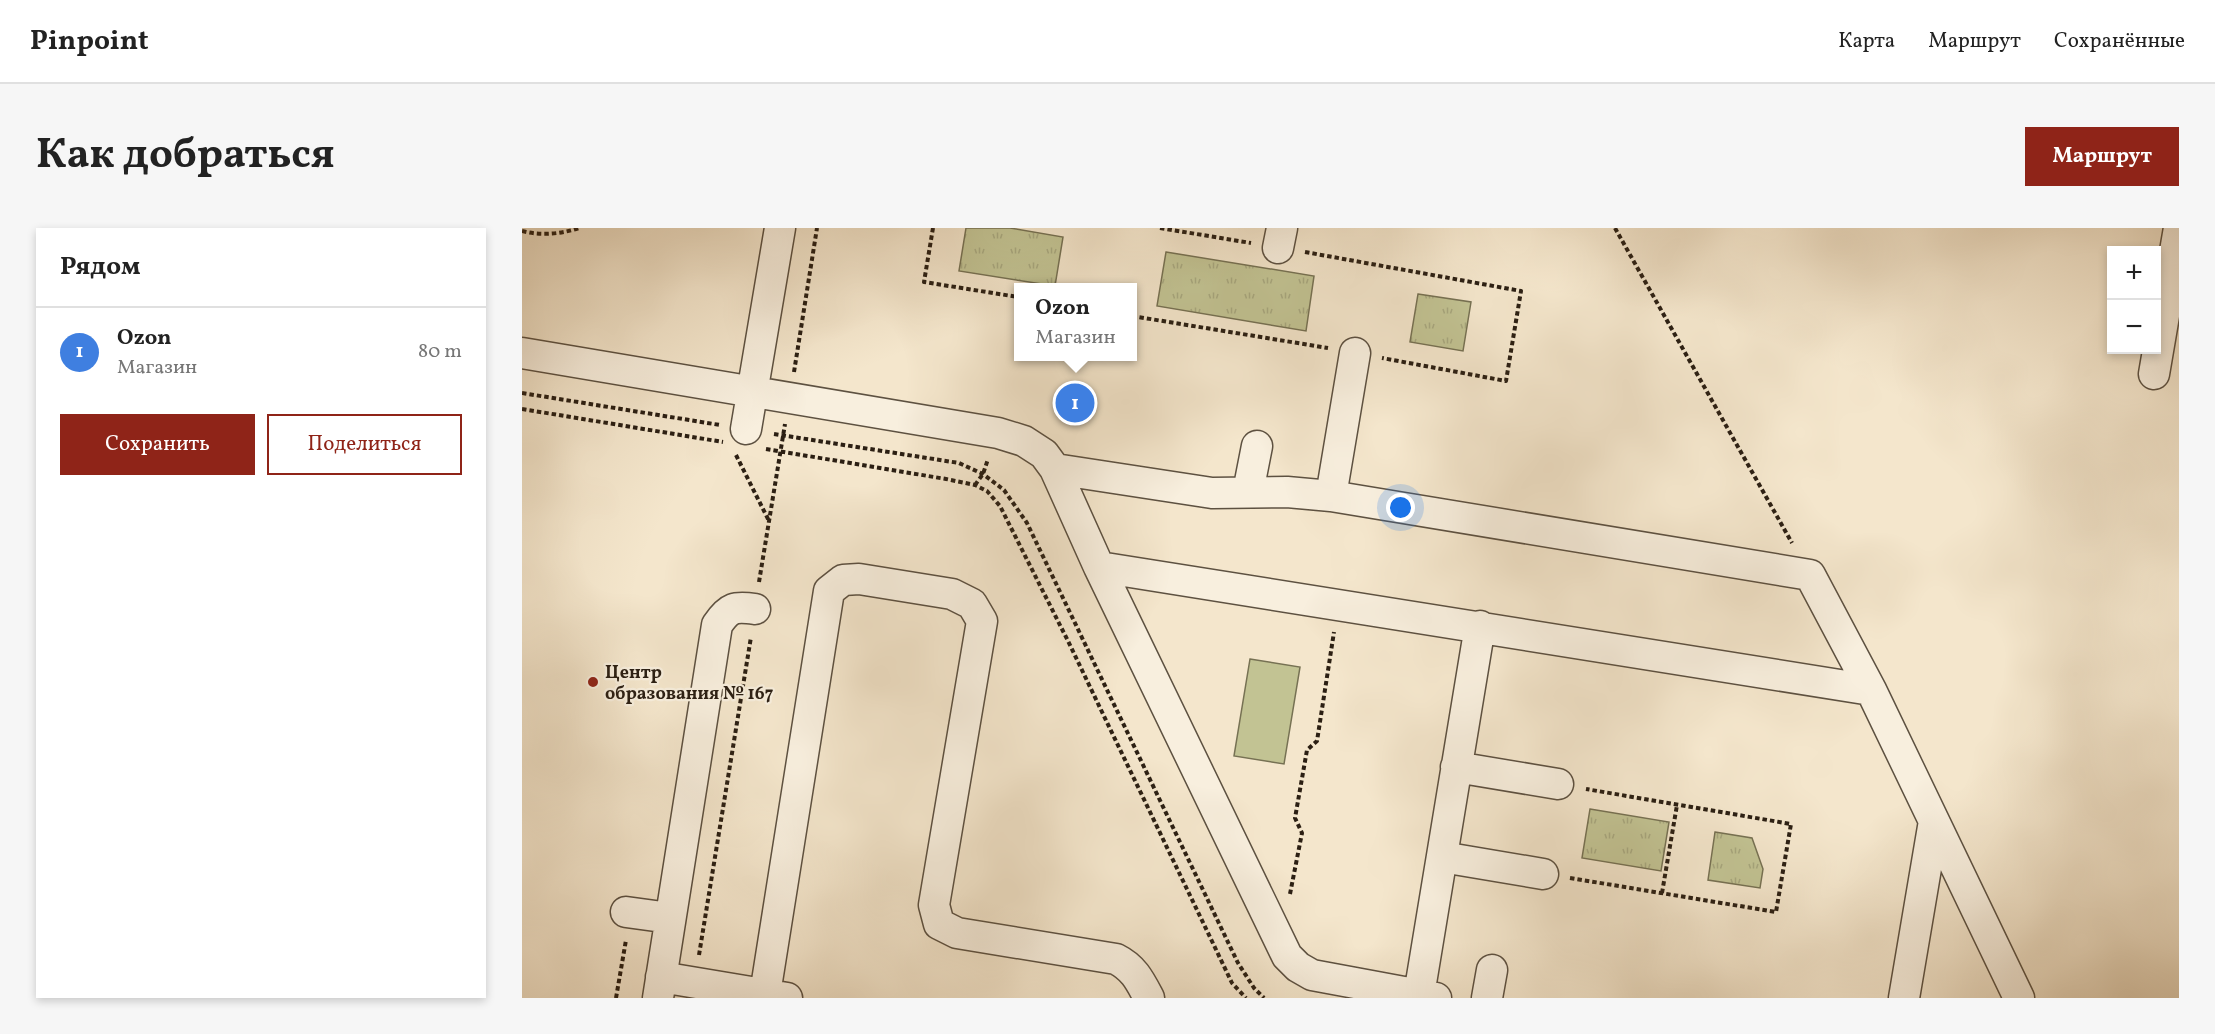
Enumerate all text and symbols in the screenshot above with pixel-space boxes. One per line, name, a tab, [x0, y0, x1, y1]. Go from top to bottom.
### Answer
text: Pinpoint	[30, 22, 148, 61]
text: Карта	[1838, 27, 1895, 56]
text: Маршрут	[1928, 27, 2021, 56]
text: Сохранённые	[2054, 27, 2185, 56]
text: Как добраться	[36, 127, 335, 186]
button: Маршрут	[2025, 127, 2179, 186]
map controls	[2107, 246, 2161, 354]
button: +	[2107, 246, 2161, 300]
text: Рядом	[60, 249, 140, 285]
popup	[1014, 283, 1137, 361]
text: Ozon	[1035, 293, 1090, 324]
button: −	[2107, 300, 2161, 354]
text: Ozon	[117, 323, 172, 354]
text: Магазин	[1035, 324, 1116, 352]
text: 1	[75, 338, 84, 366]
text: 80 m	[418, 338, 462, 366]
text: Магазин	[117, 354, 197, 382]
pin: 1	[1056, 380, 1094, 426]
button: Сохранить	[60, 414, 255, 475]
button: Поделиться	[267, 414, 462, 475]
your location	[1386, 493, 1415, 522]
place label: Центр образования № 167	[605, 661, 774, 707]
marker: Центр образования № 167	[586, 675, 600, 689]

